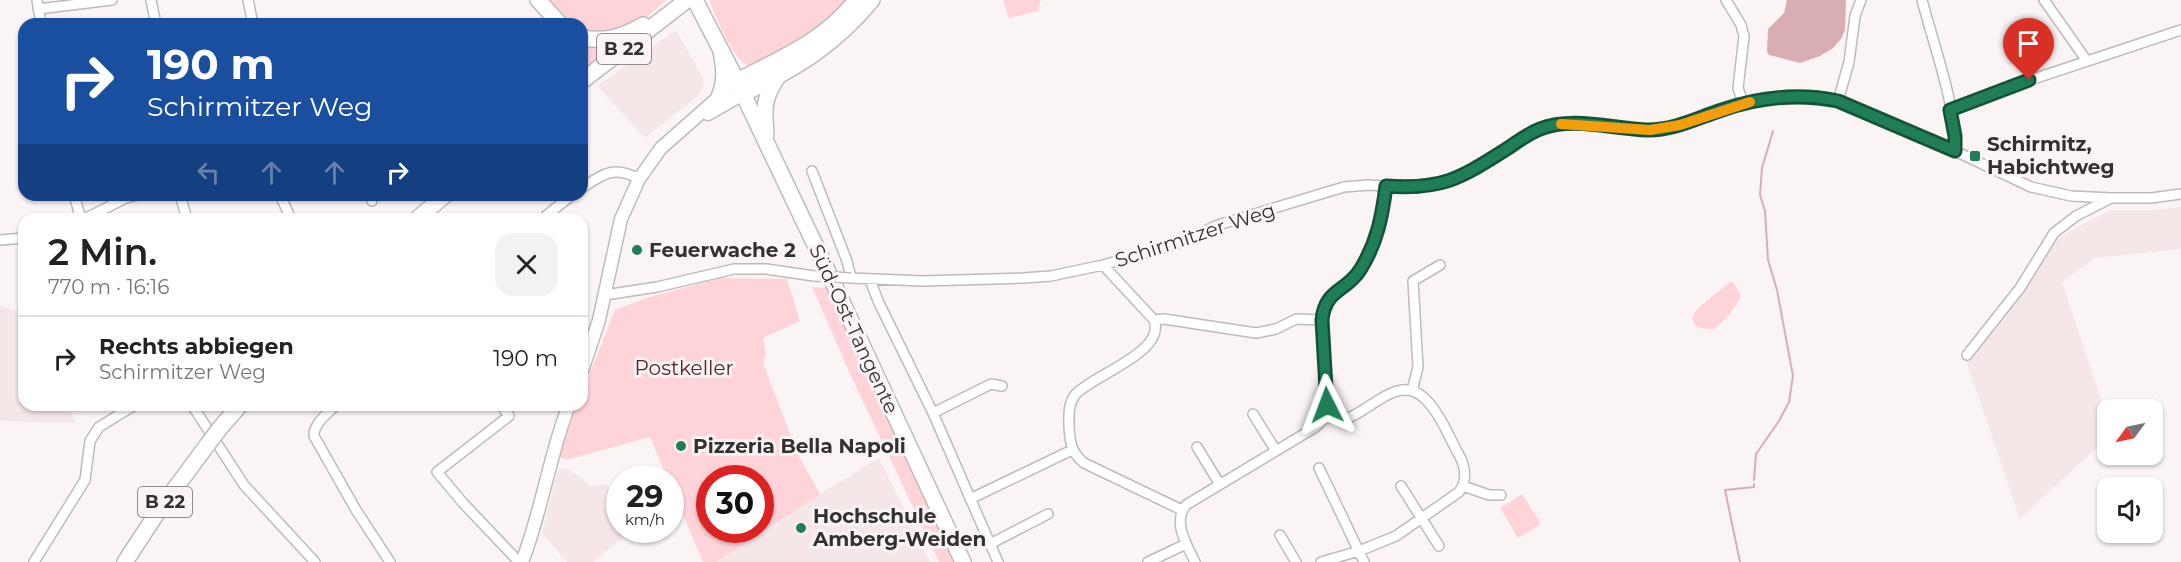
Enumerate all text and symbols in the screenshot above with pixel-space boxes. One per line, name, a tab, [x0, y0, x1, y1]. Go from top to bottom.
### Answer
pin	[2003, 18, 2054, 80]
icon: arrive	[2012, 27, 2045, 60]
road number: B 22	[597, 34, 651, 64]
text: 190 m	[147, 38, 275, 90]
icon: right	[48, 42, 126, 120]
text: Schirmitzer Weg	[147, 90, 372, 123]
place label: Schirmitz, Habichtweg	[1987, 132, 2114, 179]
marker: Schirmitz, Habichtweg	[1968, 149, 1982, 163]
icon: left	[192, 156, 225, 189]
icon: ahead	[255, 156, 288, 189]
icon: ahead	[318, 156, 351, 189]
icon: right	[381, 156, 414, 189]
street label: Schirmitzer Weg	[1112, 198, 1278, 272]
text: 2 Min.	[48, 230, 157, 274]
button: close	[495, 233, 558, 296]
place label: Feuerwache 2	[649, 238, 796, 262]
street label: Süd-Ost-Tangente	[804, 241, 904, 417]
marker: Feuerwache 2	[630, 243, 644, 257]
text: 770 m · 16:16	[48, 275, 169, 299]
text: Rechts abbiegen	[99, 333, 294, 360]
icon: right	[48, 342, 81, 375]
text: 190 m	[493, 345, 558, 372]
park label: Postkeller	[635, 356, 734, 380]
text: Schirmitzer Weg	[99, 360, 266, 384]
position arrow	[1295, 373, 1359, 437]
north arrow	[2097, 399, 2163, 465]
map controls	[2097, 399, 2163, 543]
place label: Pizzeria Bella Napoli	[693, 434, 906, 458]
marker: Pizzeria Bella Napoli	[674, 439, 688, 453]
speed limit sign: 30	[696, 465, 774, 543]
button: sound	[2097, 477, 2163, 543]
text: 29	[627, 478, 663, 515]
road number: B 22	[138, 487, 192, 517]
place label: Hochschule Amberg-Weiden	[812, 504, 986, 551]
text: km/h	[625, 510, 665, 529]
marker: Hochschule Amberg-Weiden	[794, 521, 808, 535]

